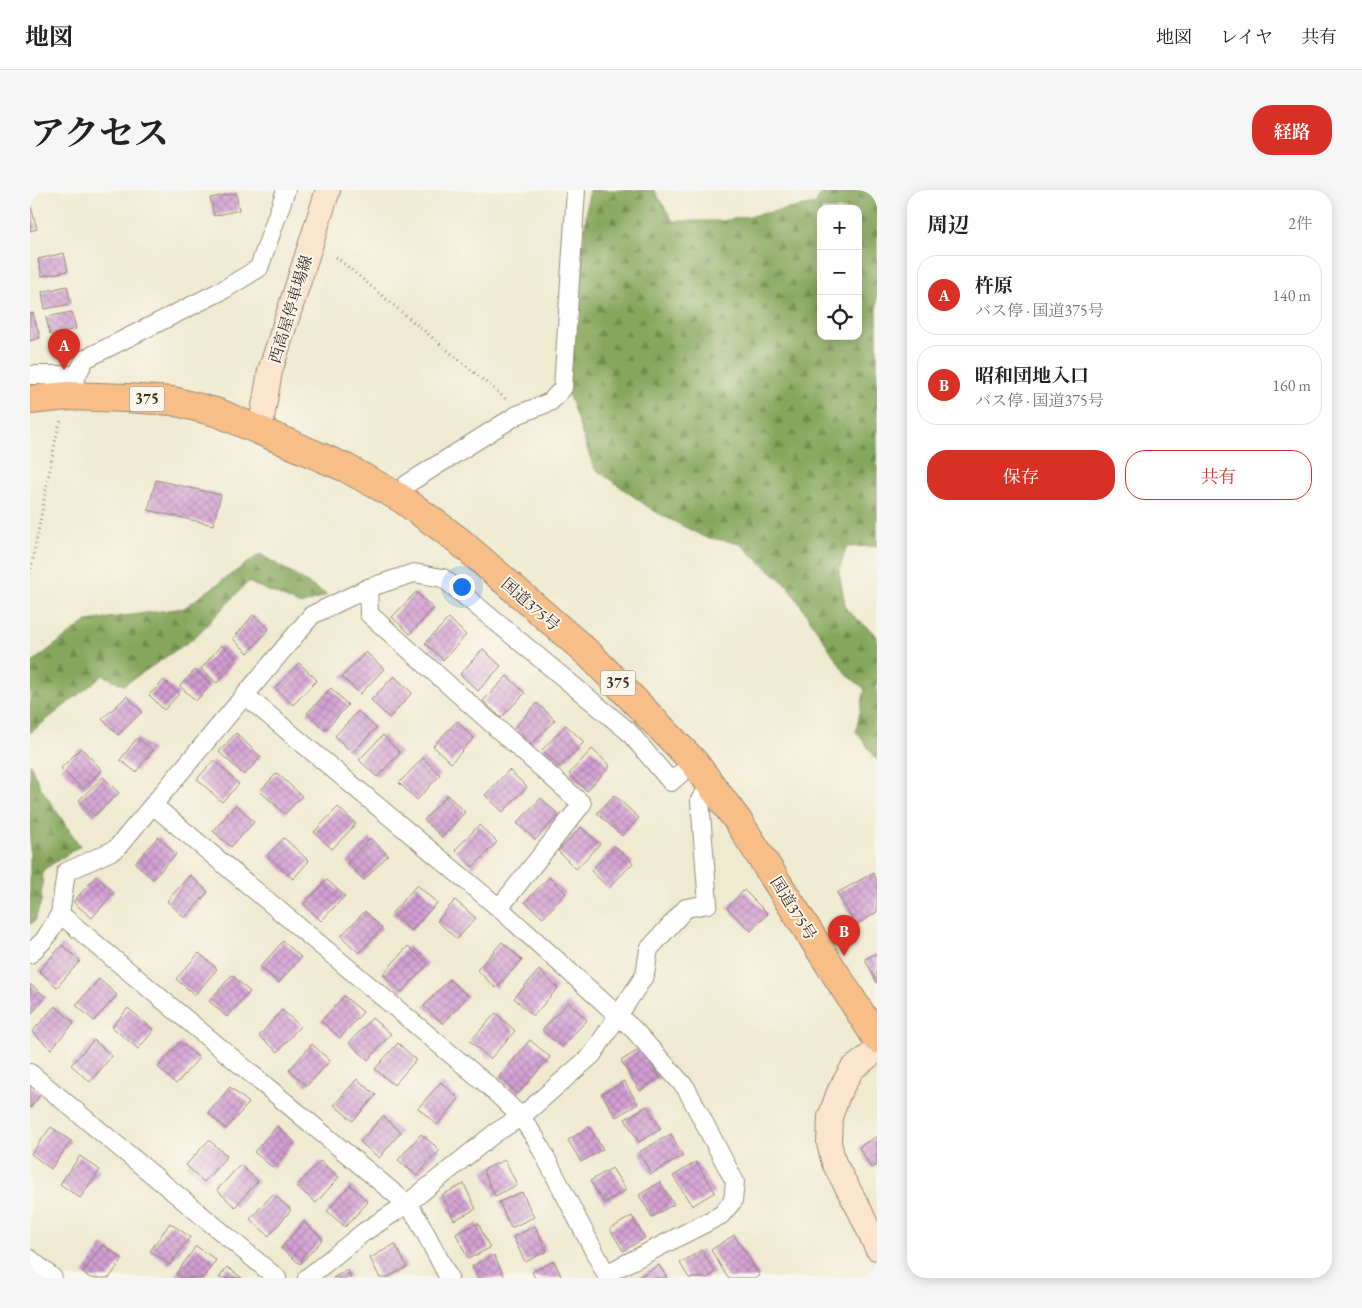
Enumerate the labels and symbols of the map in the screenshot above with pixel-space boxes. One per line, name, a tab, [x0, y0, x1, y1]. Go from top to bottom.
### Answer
street label: 西高屋停車場線	[264, 253, 317, 366]
pin: A	[48, 329, 80, 370]
road number: 375	[130, 386, 164, 412]
street label: 国道375号	[497, 573, 564, 636]
your location	[449, 574, 475, 600]
road number: 375	[600, 670, 636, 696]
street label: 国道375号	[766, 873, 821, 944]
pin: B	[828, 915, 860, 956]

